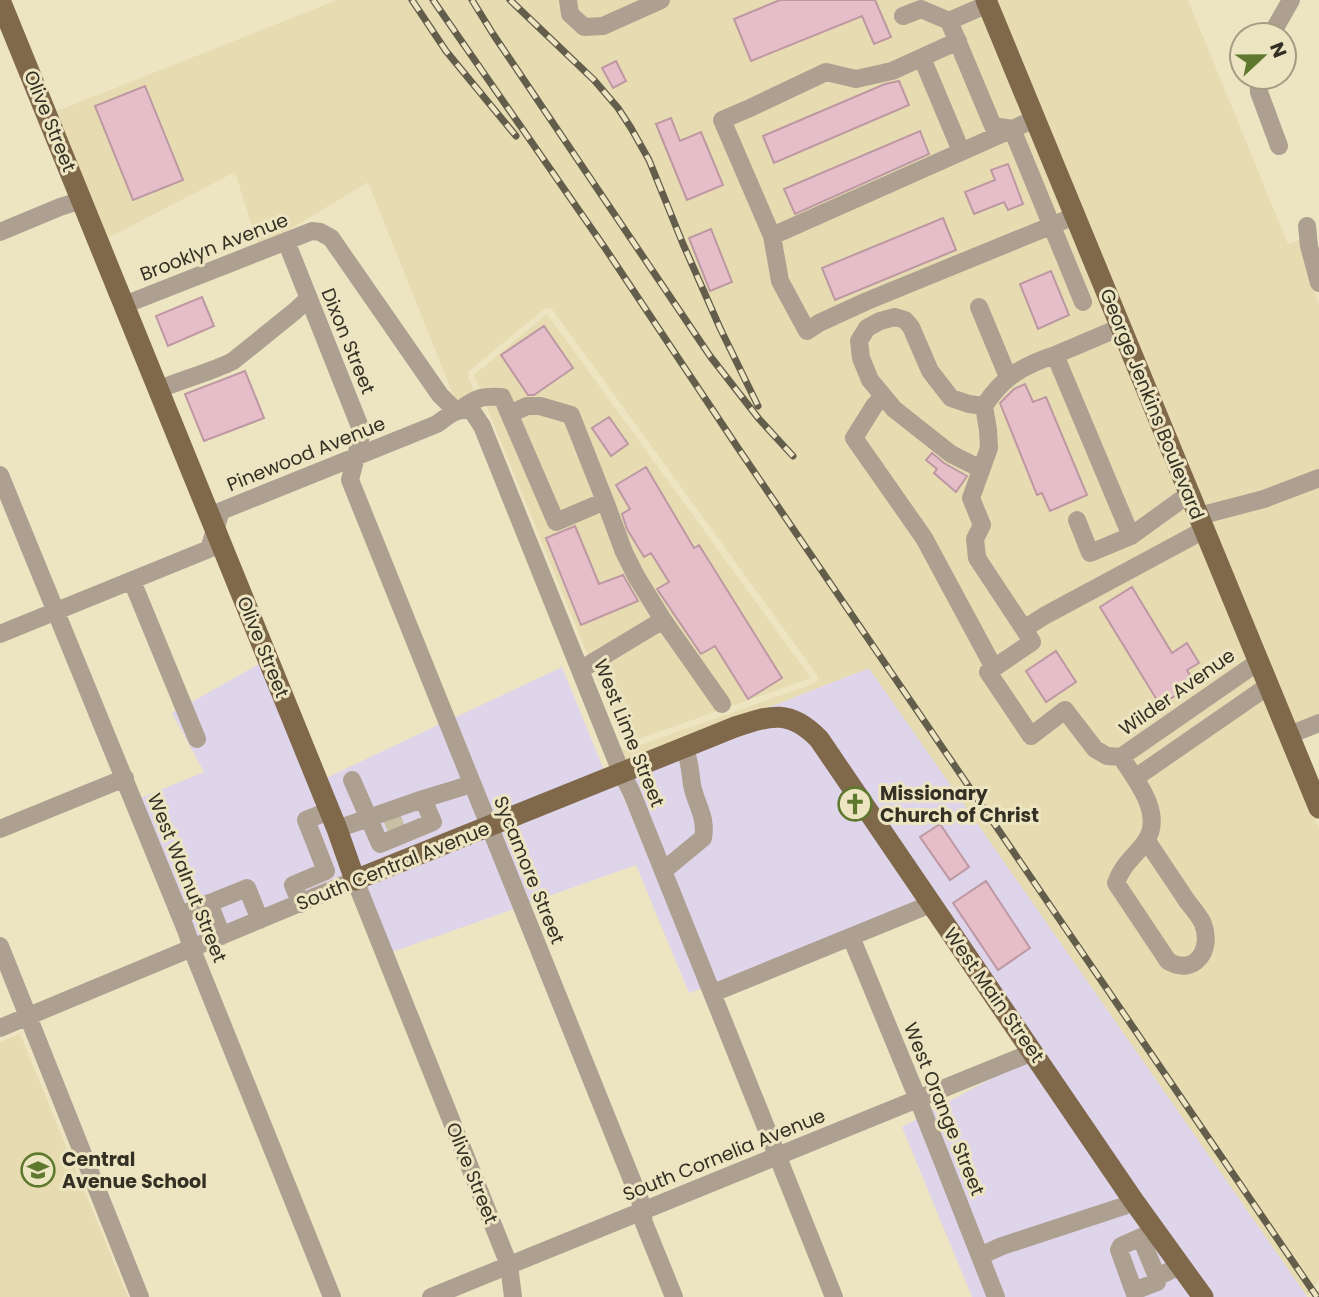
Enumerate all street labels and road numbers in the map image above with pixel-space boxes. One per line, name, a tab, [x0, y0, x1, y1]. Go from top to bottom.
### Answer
street label: Olive Street	[17, 66, 83, 176]
street label: Brooklyn Avenue	[136, 206, 292, 288]
street label: Dixon Street	[314, 284, 382, 398]
street label: George Jenkins Boulevard	[1093, 284, 1211, 524]
street label: Pinewood Avenue	[223, 410, 389, 498]
street label: Olive Street	[230, 592, 296, 702]
street label: Wilder Avenue	[1114, 642, 1240, 742]
street label: West Lime Street	[587, 655, 671, 811]
street label: West Walnut Street	[141, 789, 233, 967]
street label: Sycamore Street	[487, 792, 571, 948]
street label: South Central Avenue	[292, 815, 494, 917]
street label: West Main Street	[937, 922, 1051, 1068]
street label: West Orange Street	[897, 1018, 991, 1200]
street label: South Cornelia Avenue	[619, 1102, 829, 1208]
street label: Olive Street	[439, 1118, 505, 1228]

